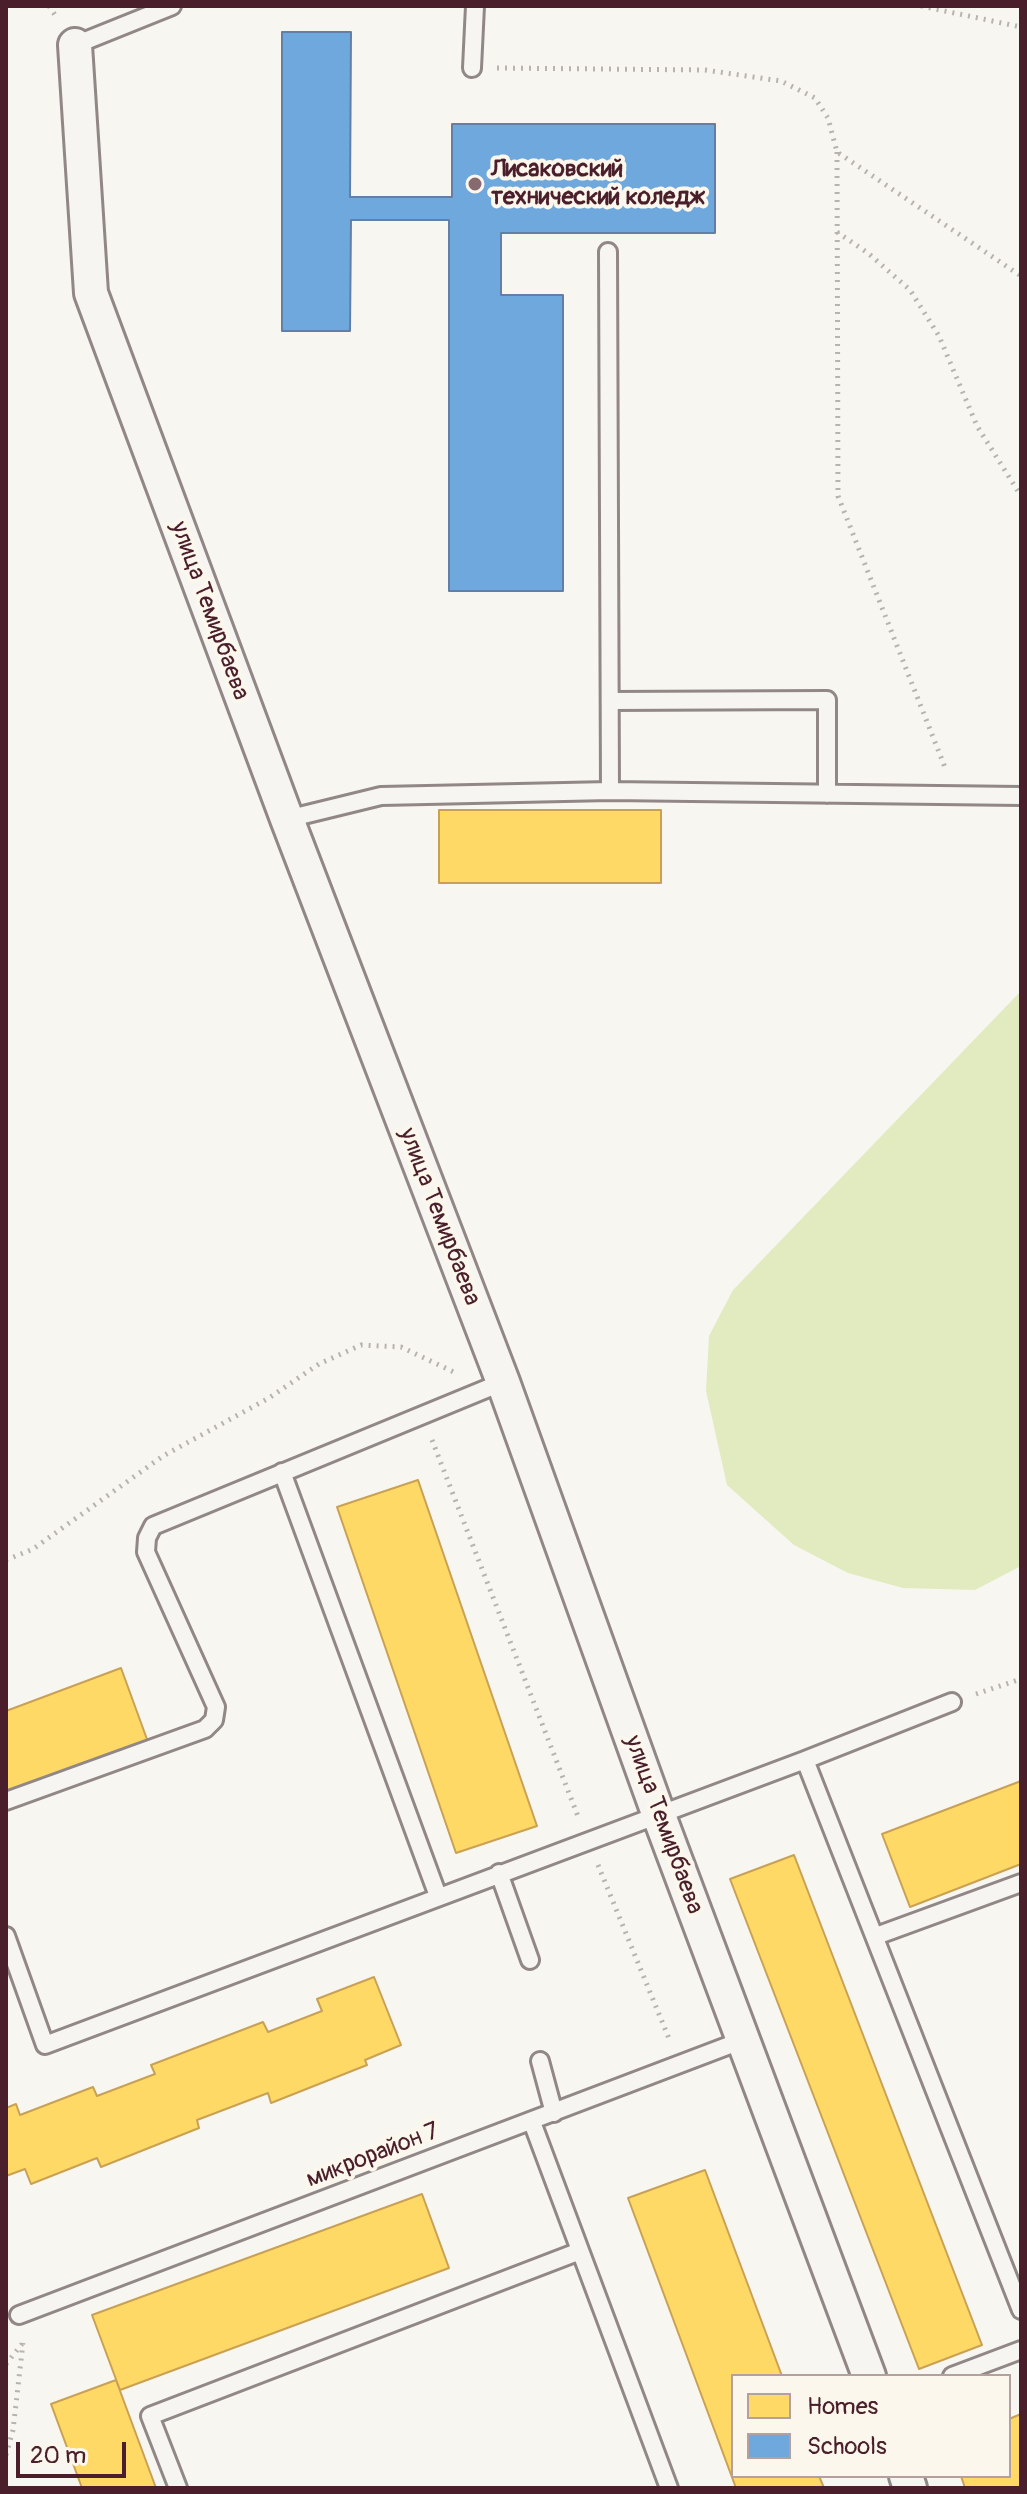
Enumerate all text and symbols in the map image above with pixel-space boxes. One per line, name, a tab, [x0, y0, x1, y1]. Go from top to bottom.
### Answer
place label: Лисаковский технический коледж	[491, 156, 705, 212]
marker: Лисаковский технический коледж	[466, 175, 484, 193]
street label: улица Темирбаева	[163, 518, 255, 704]
street label: улица Темирбаева	[392, 1124, 486, 1310]
street label: улица Темирбаева	[617, 1732, 709, 1918]
street label: микрорайон 7	[303, 2117, 443, 2195]
legend	[731, 2374, 1011, 2478]
text: Homes	[807, 2392, 878, 2421]
scale bar	[20, 2426, 130, 2476]
text: Schools	[807, 2432, 887, 2461]
text: 20 m	[30, 2441, 86, 2470]

